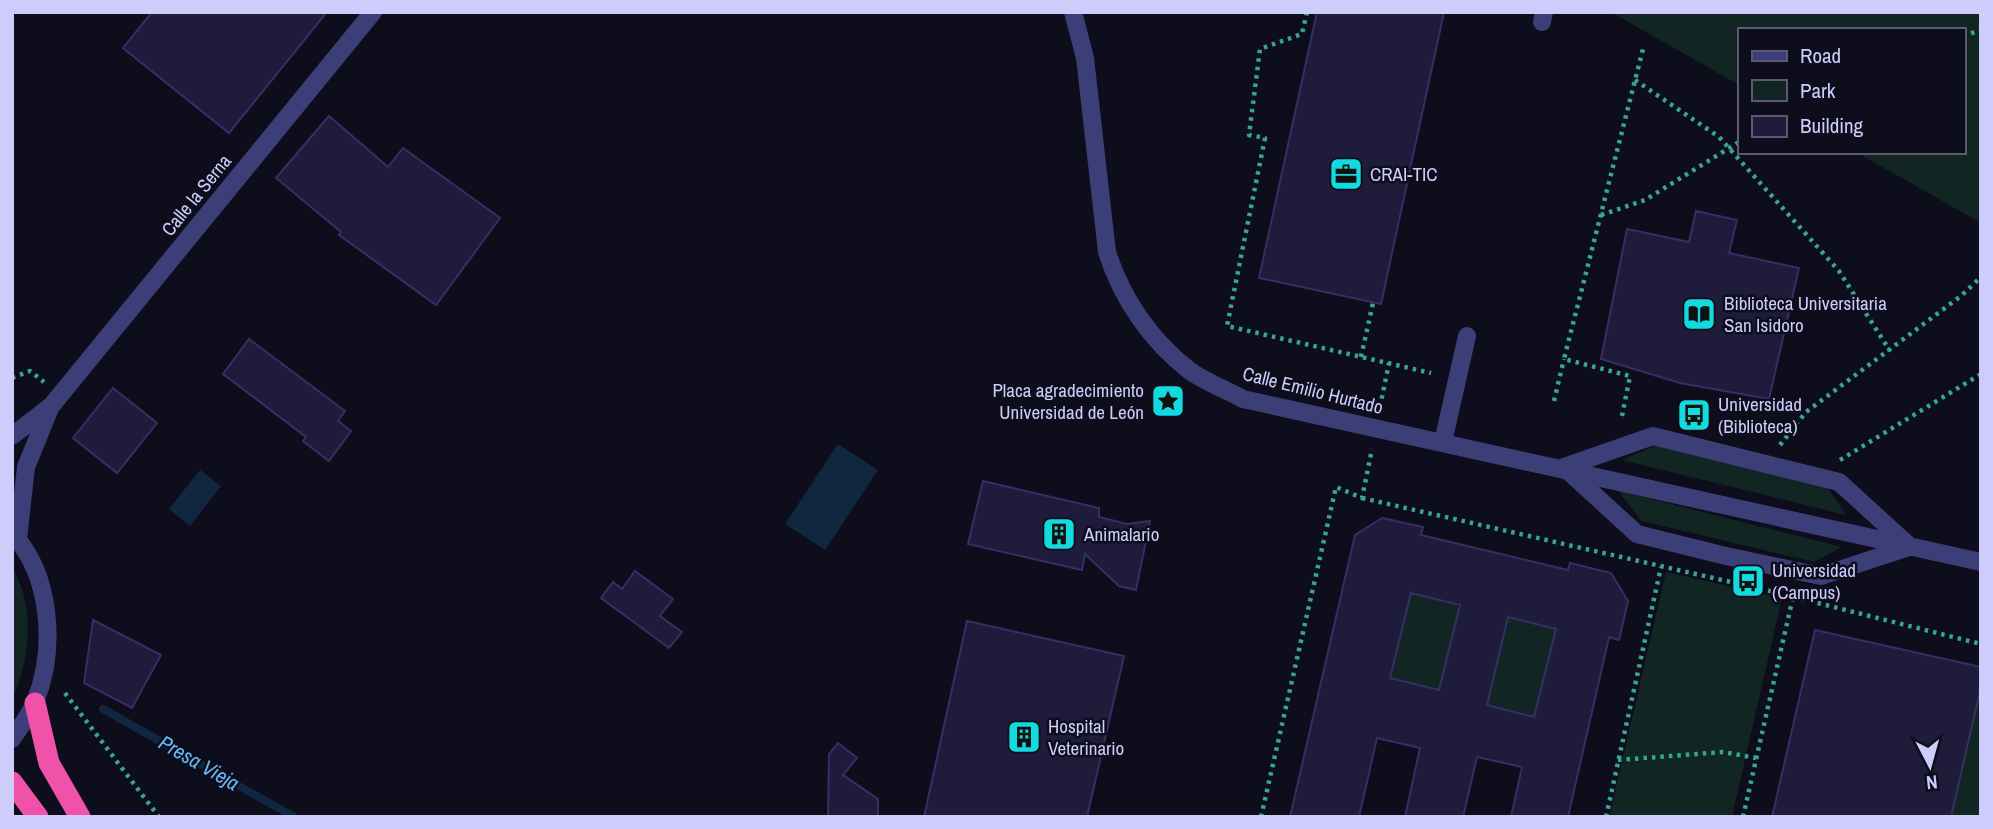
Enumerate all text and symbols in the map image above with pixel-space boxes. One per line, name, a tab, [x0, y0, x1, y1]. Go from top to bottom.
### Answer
legend	[1738, 28, 1965, 154]
text: Road	[1800, 41, 1841, 70]
text: Park	[1800, 76, 1836, 105]
text: Building	[1800, 111, 1864, 140]
street label: Calle la Serna	[155, 149, 237, 241]
office icon: CRAI-TIC	[1327, 155, 1365, 193]
place label: CRAI-TIC	[1370, 161, 1438, 187]
place label: Biblioteca Universitaria San Isidoro	[1724, 290, 1887, 338]
library icon: Biblioteca Universitaria San Isidoro	[1680, 295, 1718, 333]
street label: Calle Emilio Hurtado	[1240, 360, 1386, 420]
place label: Placa agradecimiento Universidad de León	[992, 377, 1144, 425]
place icon: Placa agradecimiento Universidad de León	[1149, 382, 1187, 420]
place label: Universidad (Biblioteca)	[1718, 391, 1802, 439]
bus stop icon: Universidad (Biblioteca)	[1675, 396, 1713, 434]
building icon: Animalario	[1040, 515, 1078, 553]
place label: Animalario	[1083, 521, 1159, 547]
place label: Universidad (Campus)	[1772, 557, 1856, 605]
bus stop icon: Universidad (Campus)	[1729, 562, 1767, 600]
place label: Hospital Veterinario	[1048, 713, 1124, 761]
building icon: Hospital Veterinario	[1005, 718, 1043, 756]
water label: Presa Vieja	[154, 728, 245, 797]
north arrow	[1895, 731, 1965, 801]
text: N	[1925, 769, 1939, 796]

